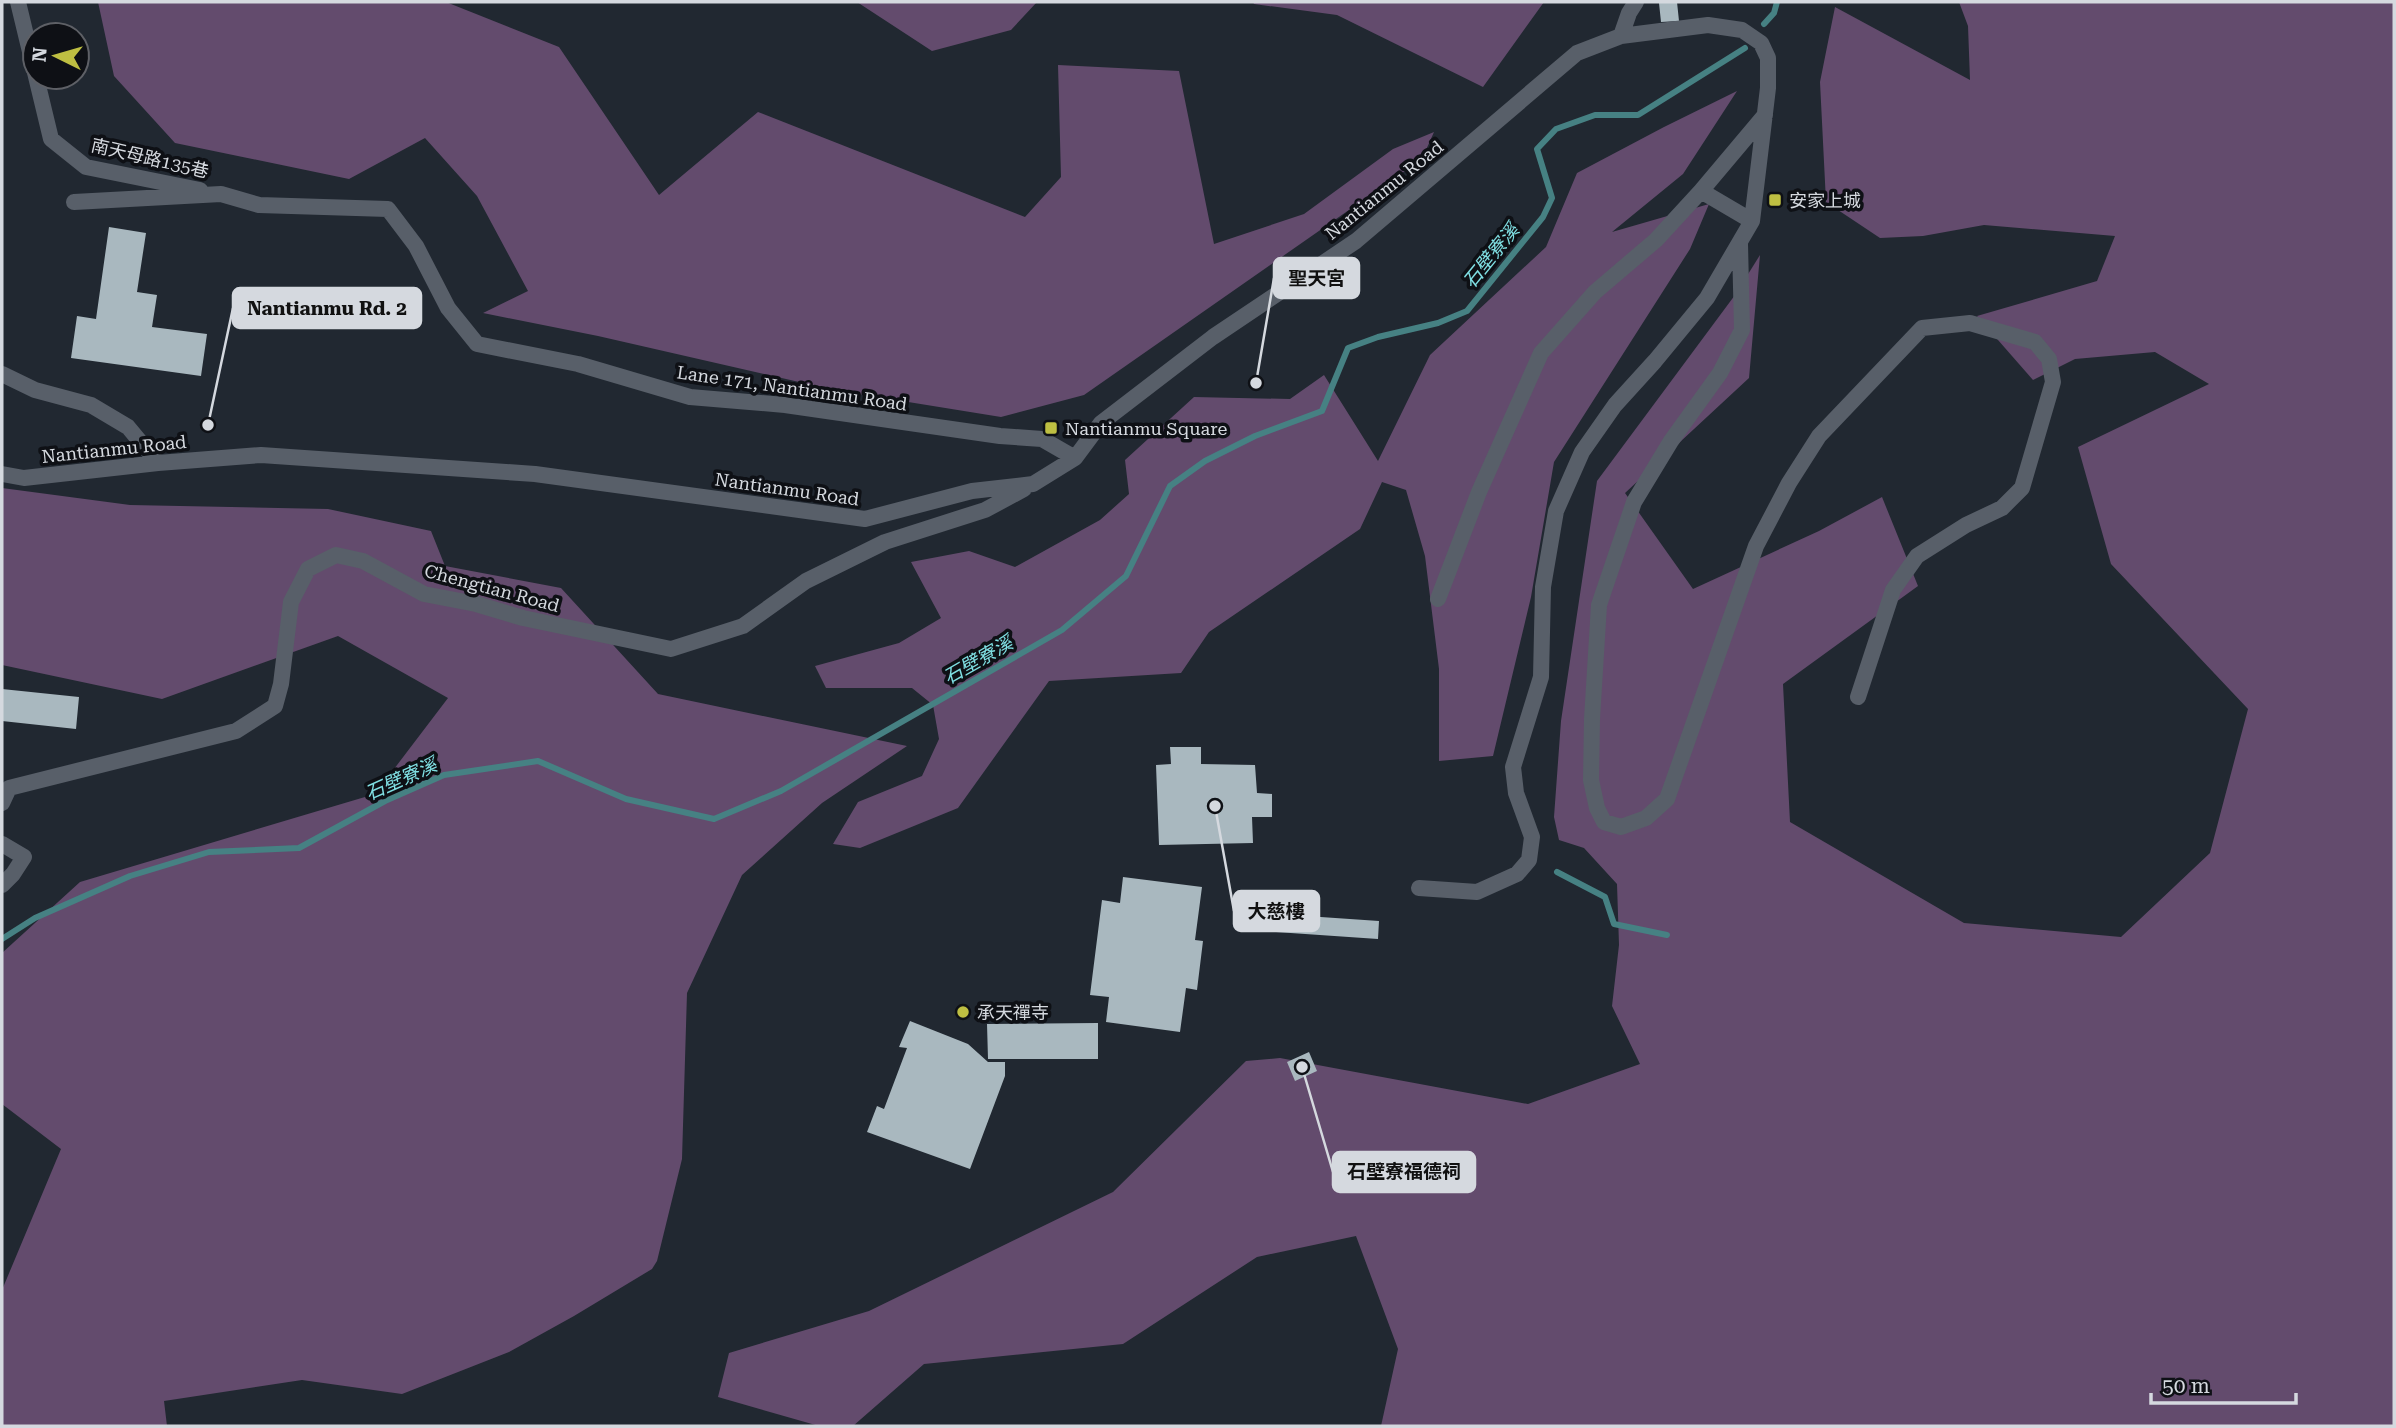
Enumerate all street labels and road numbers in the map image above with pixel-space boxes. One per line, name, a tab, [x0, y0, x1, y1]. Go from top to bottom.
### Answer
street label: 南天母路135巷	[89, 134, 211, 182]
street label: Nantianmu Road	[1321, 136, 1448, 244]
street label: Lane 171, Nantianmu Road	[675, 361, 909, 415]
street label: Nantianmu Road	[41, 431, 188, 467]
street label: Nantianmu Road	[713, 468, 861, 510]
street label: Chengtian Road	[422, 560, 562, 616]

